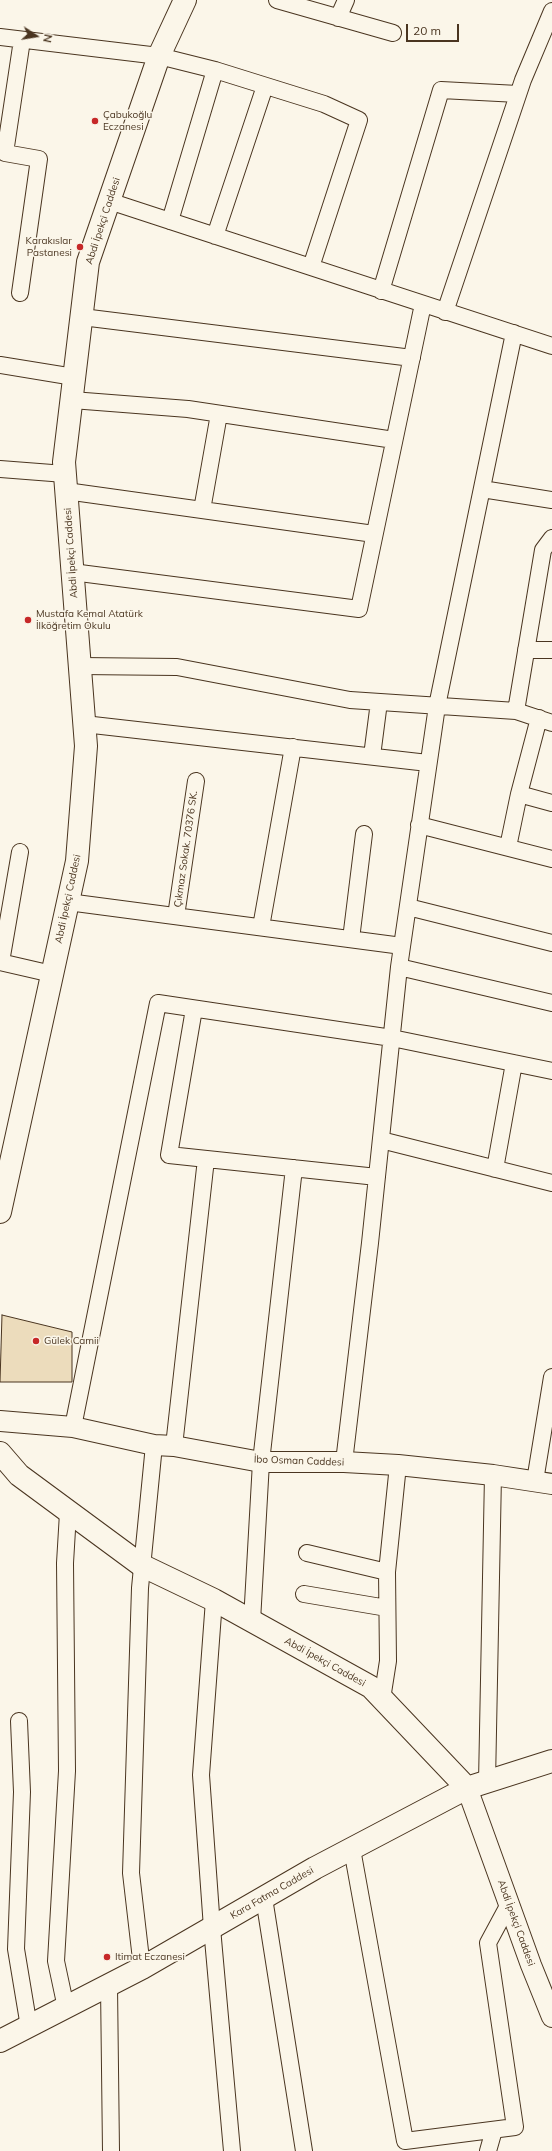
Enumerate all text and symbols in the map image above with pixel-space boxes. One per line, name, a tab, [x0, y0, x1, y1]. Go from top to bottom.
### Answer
north arrow	[16, 16, 56, 56]
scale bar	[408, 16, 461, 42]
text: 20 m	[413, 23, 441, 38]
text: N	[40, 33, 55, 44]
place label: Çabukoğlu Eczanesi	[103, 109, 152, 132]
marker: Çabukoğlu Eczanesi	[90, 116, 100, 126]
street label: Abdi İpekçi Caddesi	[83, 176, 123, 266]
place label: Karakıslar Pastanesi	[26, 235, 72, 258]
marker: Karakıslar Pastanesi	[75, 242, 85, 252]
street label: Abdi İpekçi Caddesi	[62, 507, 80, 599]
place label: Mustafa Kemal Atatürk İlköğretim Okulu	[36, 608, 143, 632]
marker: Mustafa Kemal Atatürk İlköğretim Okulu	[23, 615, 33, 625]
street label: Çıkmaz Sokak. 70376 SK.	[172, 790, 200, 908]
street label: Abdi İpekçi Caddesi	[53, 853, 83, 945]
place label: Gülek Camii	[44, 1335, 99, 1347]
marker: Gülek Camii	[31, 1336, 41, 1346]
street label: İbo Osman Caddesi	[254, 1453, 344, 1469]
street label: Abdi İpekçi Caddesi	[282, 1635, 368, 1689]
street label: Kara Fatma Caddesi	[228, 1864, 316, 1922]
street label: Abdi İpekçi Caddesi	[495, 1878, 537, 1968]
place label: Itimat Eczanesi	[115, 1951, 185, 1963]
marker: Itimat Eczanesi	[102, 1952, 112, 1962]

